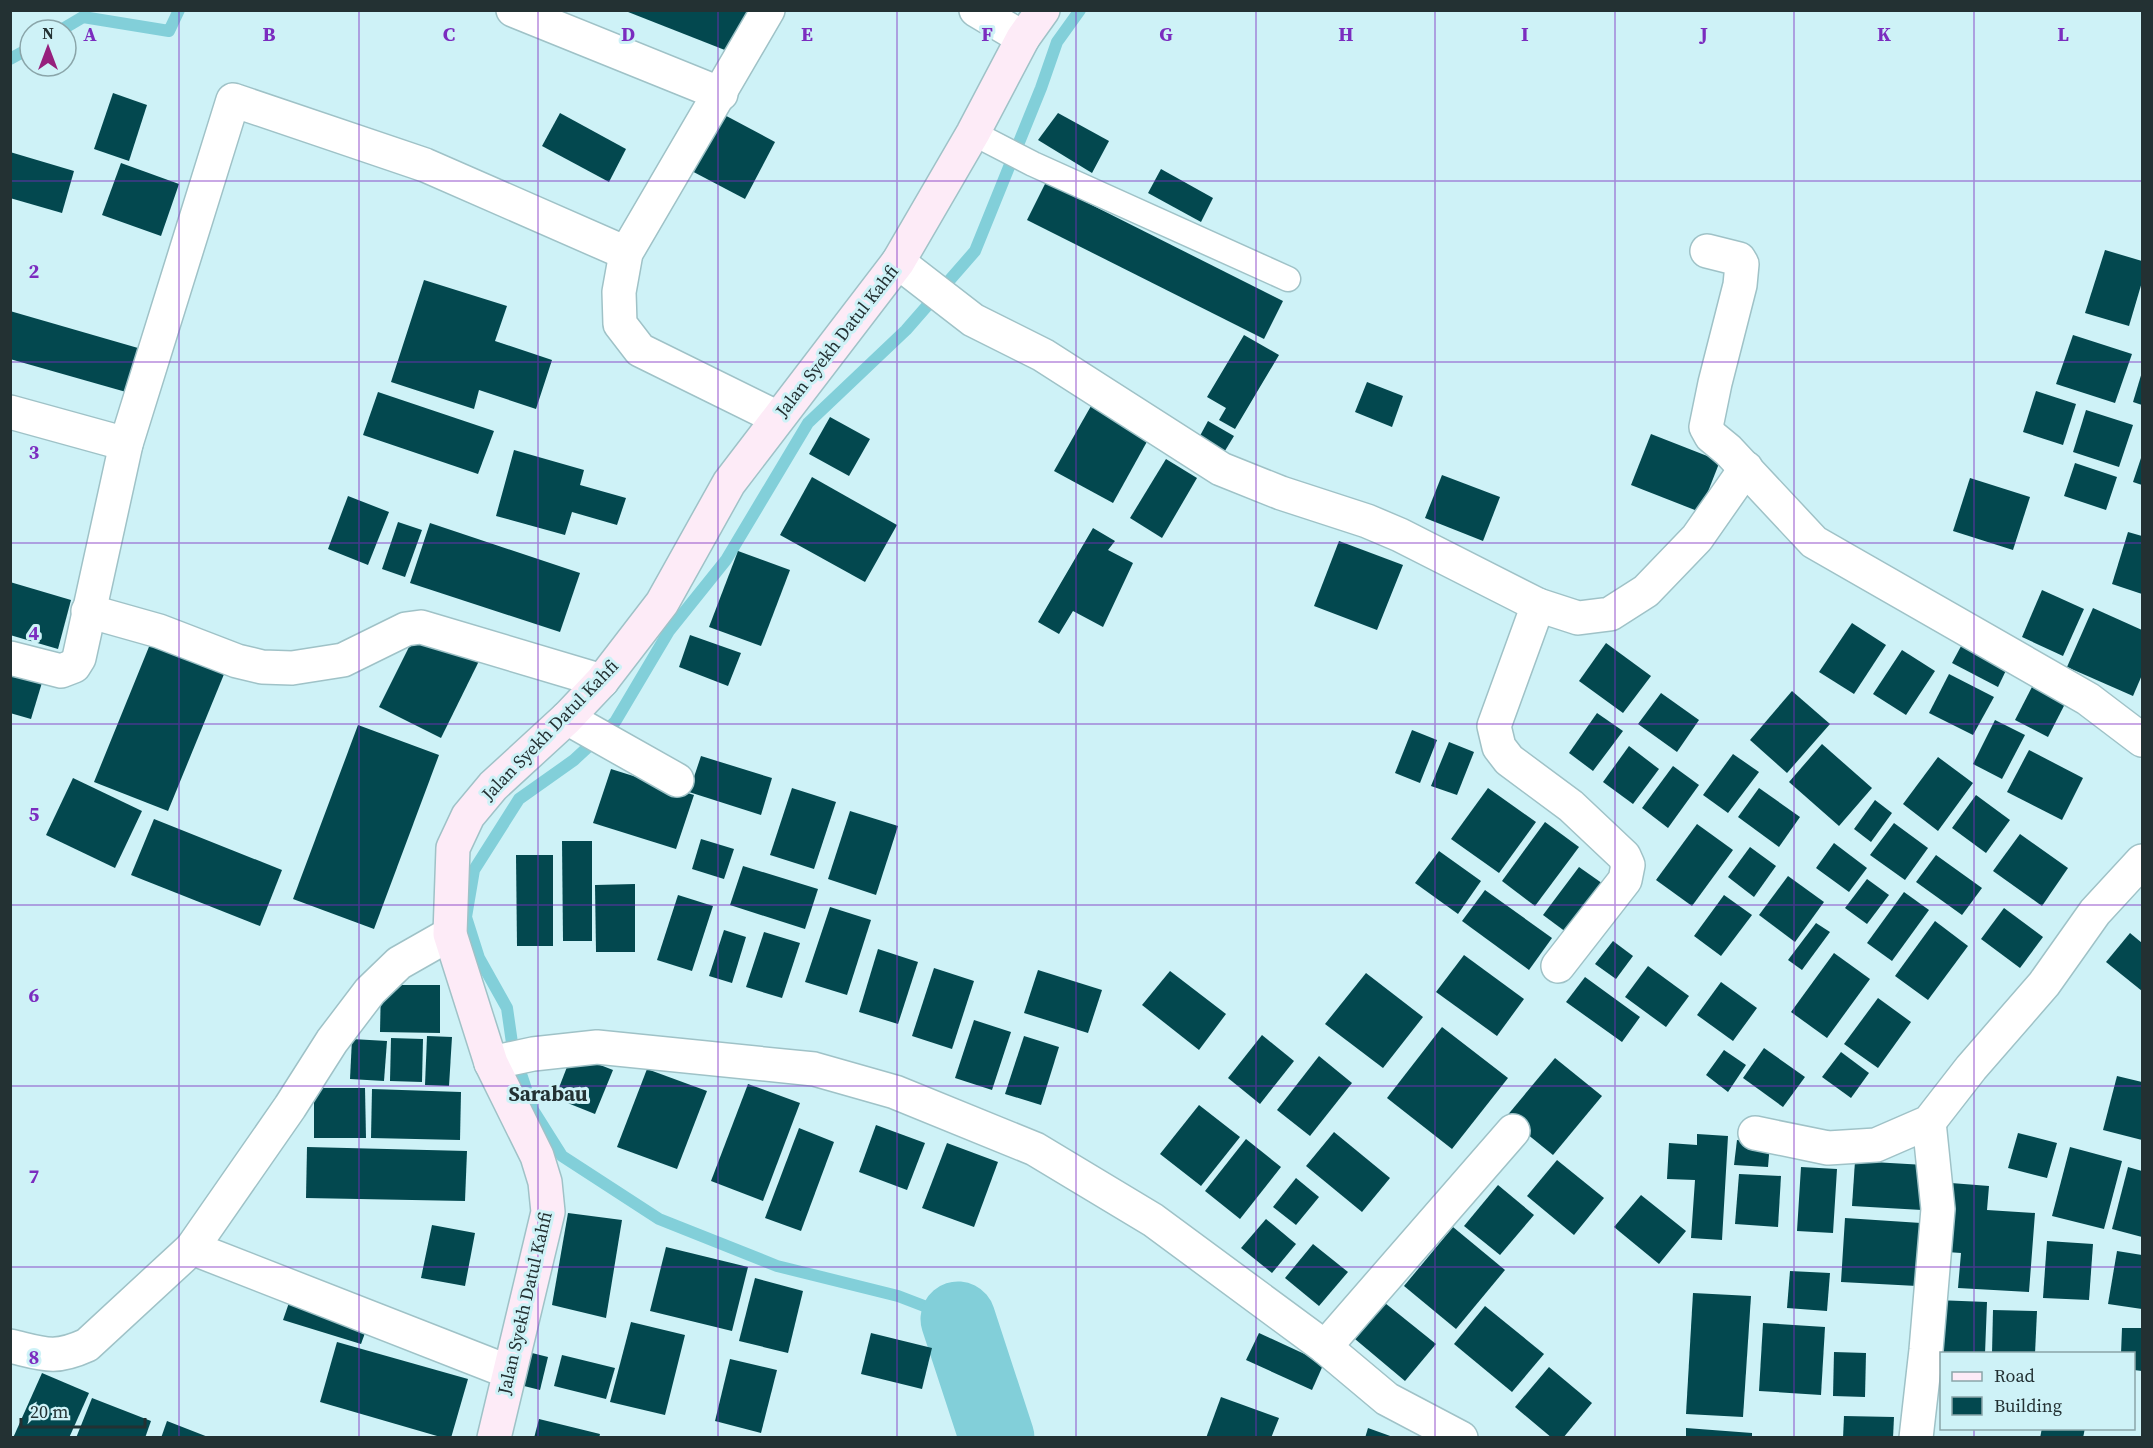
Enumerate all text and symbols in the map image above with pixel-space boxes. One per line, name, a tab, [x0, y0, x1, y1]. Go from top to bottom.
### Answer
north arrow	[18, 18, 78, 78]
text: A	[83, 20, 97, 48]
text: B	[262, 20, 276, 48]
text: C	[443, 20, 455, 48]
text: D	[621, 20, 635, 48]
text: E	[801, 20, 813, 48]
text: F	[981, 20, 993, 48]
text: G	[1159, 20, 1173, 48]
text: H	[1338, 20, 1354, 48]
text: I	[1521, 20, 1529, 48]
text: J	[1698, 20, 1708, 48]
text: K	[1877, 20, 1891, 48]
text: L	[2057, 20, 2069, 48]
text: N	[42, 22, 54, 44]
text: 2	[29, 257, 40, 285]
street label: Jalan Syekh Datul Kahfi	[769, 259, 904, 423]
text: 3	[29, 438, 40, 466]
text: 4	[29, 619, 40, 647]
street label: Jalan Syekh Datul Kahfi	[475, 654, 624, 806]
text: 5	[29, 800, 40, 828]
text: 6	[29, 981, 40, 1009]
district label: Sarabau	[508, 1079, 588, 1108]
text: 7	[29, 1162, 40, 1190]
street label: Jalan Syekh Datul Kahfi	[491, 1209, 558, 1398]
text: 8	[29, 1343, 39, 1371]
legend	[1940, 1352, 2135, 1430]
text: Road	[1994, 1363, 2035, 1388]
scale bar	[21, 1391, 146, 1429]
text: Building	[1994, 1393, 2062, 1418]
text: 20 m	[30, 1399, 68, 1424]

